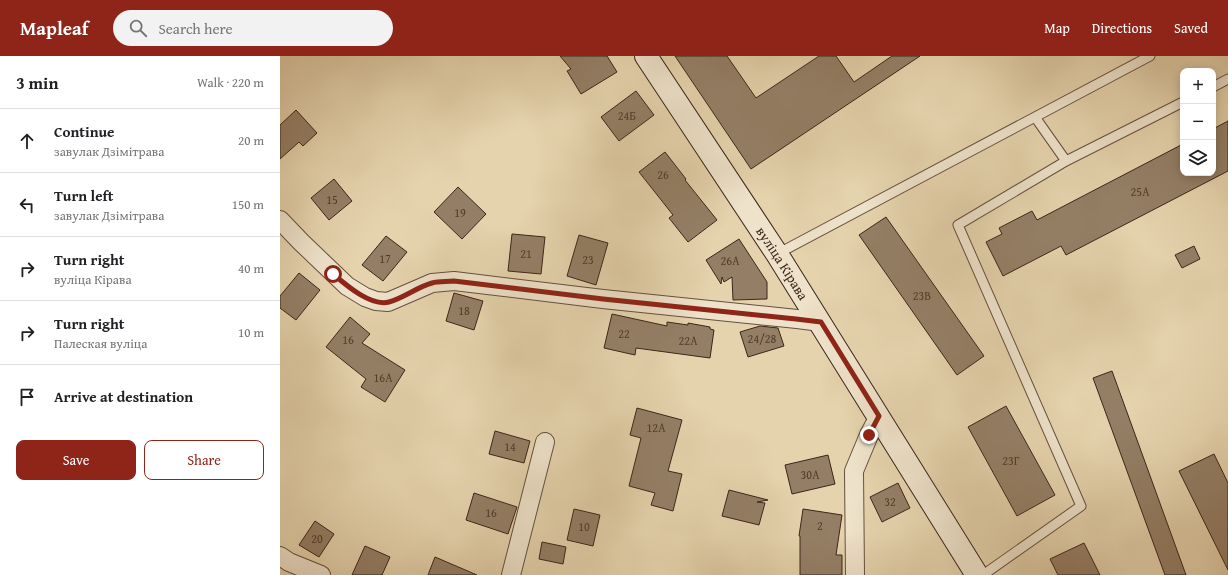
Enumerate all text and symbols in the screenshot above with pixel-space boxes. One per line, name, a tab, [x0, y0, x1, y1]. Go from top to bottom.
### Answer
search box	[113, 10, 393, 46]
text: Mapleaf	[20, 14, 89, 42]
icon: search	[127, 17, 149, 39]
text: Search here	[159, 18, 233, 39]
text: Map	[1044, 18, 1070, 38]
text: Directions	[1092, 18, 1152, 38]
text: Saved	[1174, 18, 1208, 38]
map controls	[1180, 68, 1216, 176]
button: +	[1180, 68, 1216, 104]
text: 3 min	[16, 70, 58, 95]
text: Walk · 220 m	[197, 73, 264, 92]
button: −	[1180, 104, 1216, 140]
house number: 24Б	[618, 107, 636, 124]
text: Continue	[54, 121, 115, 142]
icon: ahead	[16, 130, 38, 152]
text: 20 m	[238, 131, 264, 150]
button: layers	[1180, 140, 1216, 176]
text: завулак Дзімітрава	[54, 142, 164, 161]
house number: 26	[657, 166, 669, 183]
house number: 25А	[1131, 183, 1150, 200]
text: Turn left	[54, 185, 113, 206]
house number: 15	[326, 191, 338, 208]
icon: left	[16, 194, 38, 216]
text: 150 m	[232, 195, 264, 214]
house number: 19	[454, 204, 466, 221]
text: завулак Дзімітрава	[54, 206, 164, 225]
street label: вуліца Кірава	[751, 222, 813, 304]
house number: 21	[520, 245, 532, 262]
text: Turn right	[54, 249, 125, 270]
house number: 17	[379, 250, 391, 267]
house number: 23	[582, 251, 594, 268]
house number: 26А	[721, 252, 740, 269]
icon: right	[16, 258, 38, 280]
text: 40 m	[238, 259, 264, 278]
route start	[324, 265, 342, 283]
text: вуліца Кірава	[54, 270, 132, 289]
house number: 23В	[913, 287, 931, 304]
house number: 18	[458, 302, 470, 319]
text: Turn right	[54, 313, 125, 334]
icon: right	[16, 322, 38, 344]
text: 10 m	[238, 323, 264, 342]
house number: 22	[618, 325, 630, 342]
house number: 24/28	[748, 330, 777, 347]
house number: 16	[342, 331, 354, 348]
house number: 22А	[679, 332, 698, 349]
text: Палеская вуліца	[54, 334, 147, 353]
house number: 16А	[374, 369, 393, 386]
icon: arrive	[16, 386, 38, 408]
text: Arrive at destination	[54, 386, 193, 407]
house number: 12А	[647, 419, 666, 436]
route end	[860, 426, 878, 444]
house number: 14	[504, 438, 516, 455]
button: Save	[16, 440, 136, 480]
button: Share	[144, 440, 264, 480]
house number: 23Г	[1002, 452, 1020, 469]
house number: 30А	[801, 466, 820, 483]
house number: 32	[884, 493, 896, 510]
house number: 16	[485, 504, 497, 521]
house number: 2	[817, 517, 823, 534]
house number: 10	[578, 518, 590, 535]
house number: 20	[311, 530, 323, 547]

